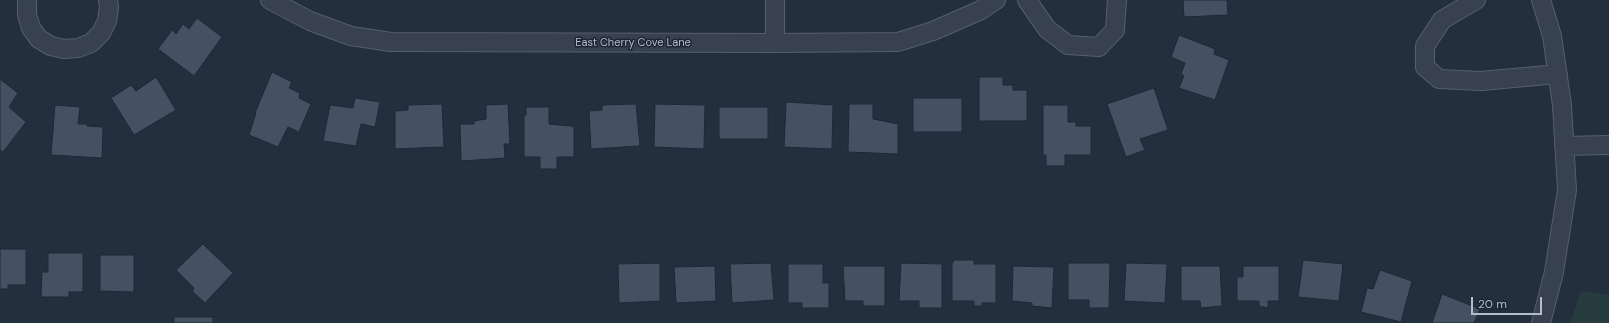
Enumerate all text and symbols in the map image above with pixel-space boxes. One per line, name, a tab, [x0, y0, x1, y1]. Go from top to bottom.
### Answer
street label: East Cherry Cove Lane	[575, 36, 691, 50]
scale bar	[1473, 289, 1544, 315]
text: 20 m	[1478, 296, 1507, 312]

